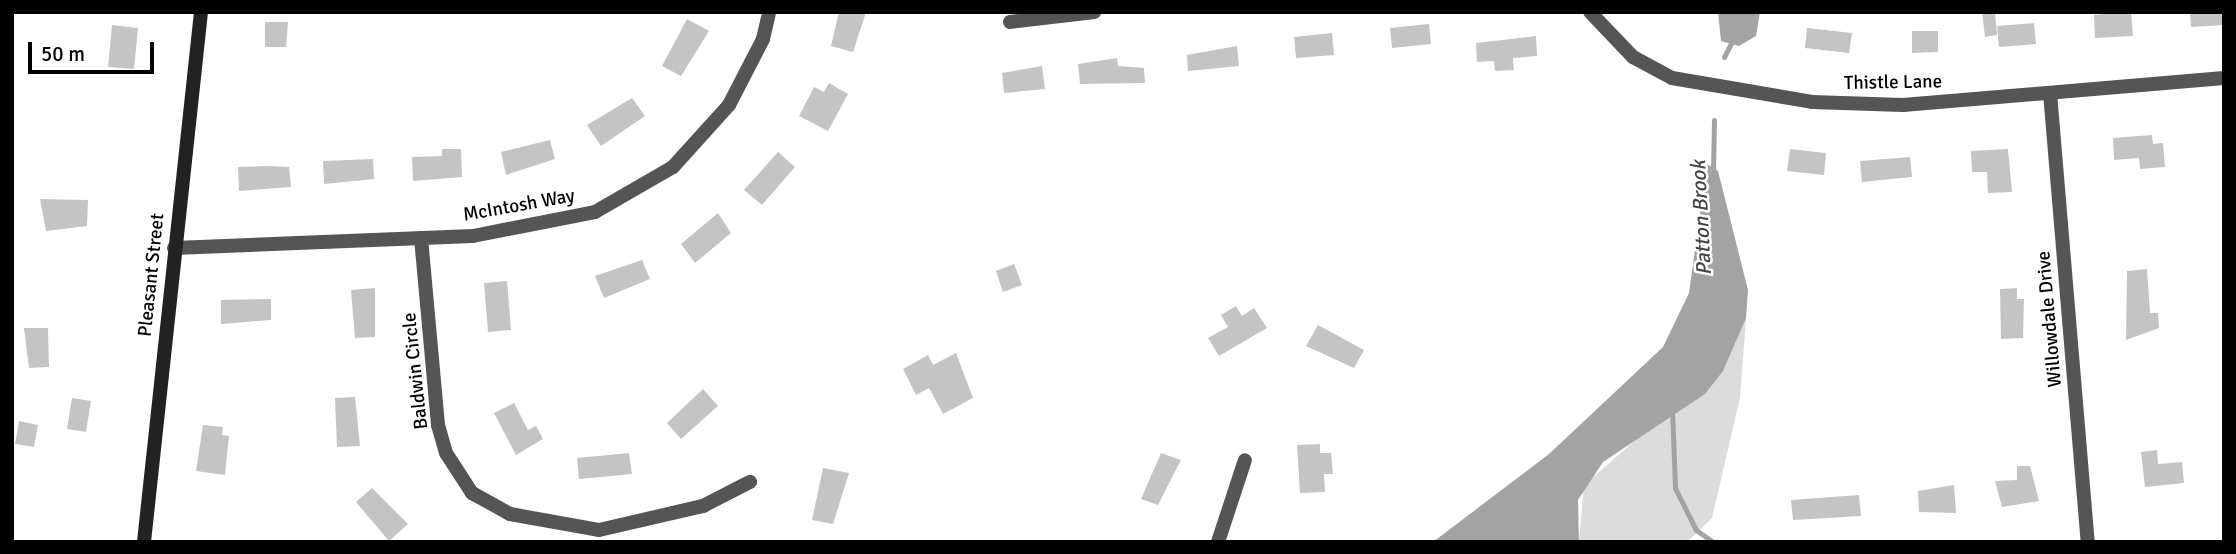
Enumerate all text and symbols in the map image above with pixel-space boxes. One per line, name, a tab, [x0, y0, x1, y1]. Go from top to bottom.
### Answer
scale bar	[32, 28, 158, 72]
text: 50 m	[41, 41, 85, 67]
street label: Thistle Lane	[1844, 71, 1942, 95]
water label: Patton Brook	[1685, 160, 1717, 276]
street label: McIntosh Way	[461, 185, 577, 227]
street label: Pleasant Street	[134, 212, 170, 338]
street label: Willowdale Drive	[2033, 250, 2067, 388]
street label: Baldwin Circle	[399, 311, 433, 431]

